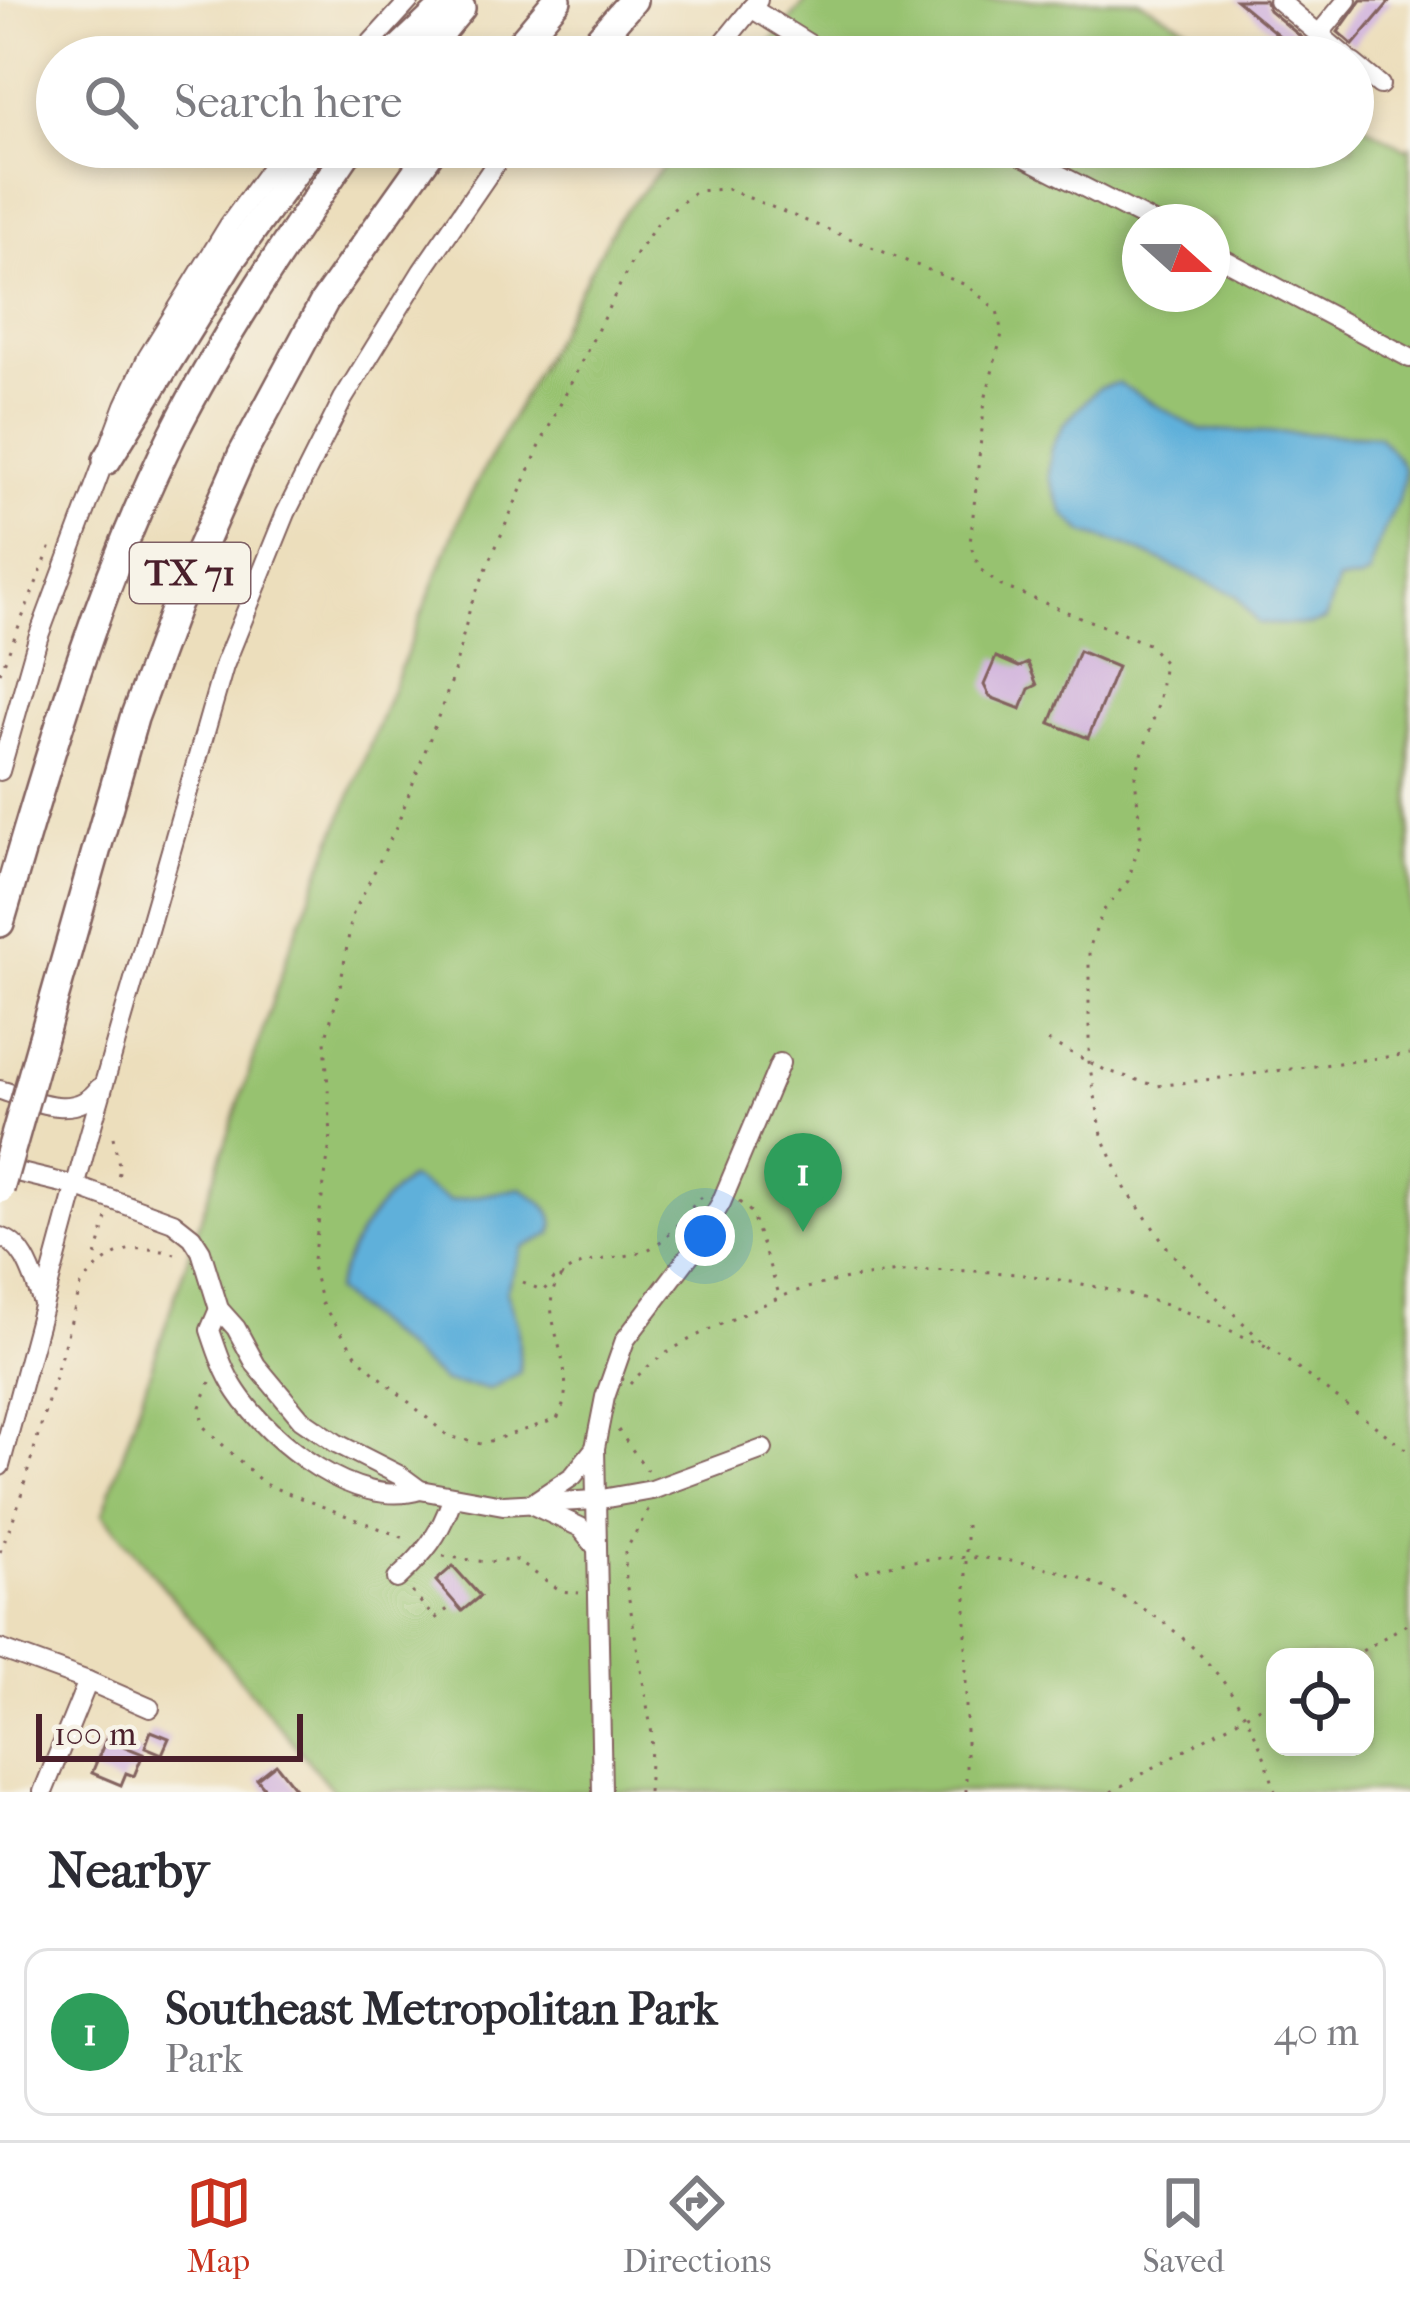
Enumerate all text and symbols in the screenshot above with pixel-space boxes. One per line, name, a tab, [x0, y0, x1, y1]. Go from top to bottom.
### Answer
search box	[36, 36, 1374, 168]
icon: search	[78, 69, 144, 135]
text: Search here	[174, 76, 402, 129]
north arrow	[1122, 204, 1230, 312]
road number: TX 71	[130, 543, 250, 603]
pin: 1	[764, 1133, 842, 1232]
your location	[675, 1206, 735, 1266]
map controls	[1266, 1648, 1374, 1756]
button: locate	[1266, 1648, 1374, 1756]
scale bar	[36, 1708, 303, 1761]
text: 100 m	[54, 1715, 137, 1754]
text: Nearby	[48, 1840, 209, 1900]
text: Southeast Metropolitan Park	[165, 1983, 718, 2036]
text: 1	[83, 2009, 97, 2055]
text: 40 m	[1274, 2009, 1359, 2055]
text: Park	[165, 2036, 243, 2082]
tab: Map	[186, 2170, 252, 2281]
tab: Directions	[623, 2170, 771, 2281]
tab: Saved	[1143, 2170, 1224, 2281]

